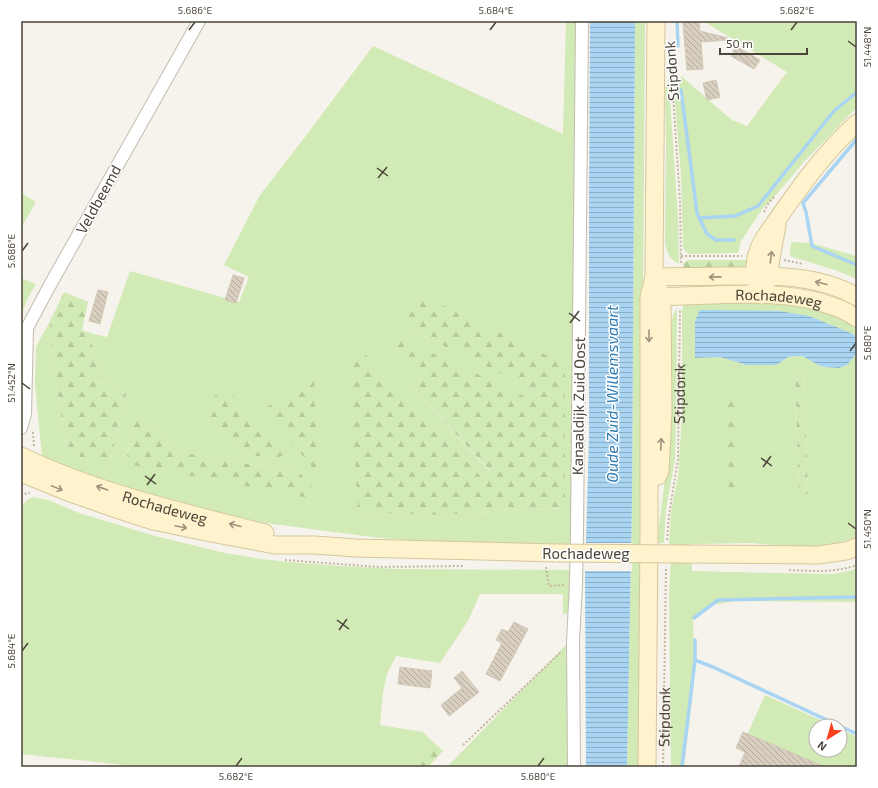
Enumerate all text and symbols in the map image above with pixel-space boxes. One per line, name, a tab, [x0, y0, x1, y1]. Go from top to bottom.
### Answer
text: 5.686°E	[178, 4, 213, 16]
text: 5.684°E	[479, 4, 514, 16]
text: 5.682°E	[780, 4, 815, 16]
text: 51.448°N	[861, 27, 873, 67]
scale bar	[720, 30, 807, 56]
text: 50 m	[726, 36, 753, 50]
street label: Stipdonk	[660, 40, 682, 102]
street label: Veldbeemd	[72, 161, 124, 237]
text: 5.686°E	[5, 233, 17, 268]
one-way arrow	[767, 251, 775, 264]
one-way arrow	[709, 273, 722, 280]
one-way arrow	[815, 279, 828, 286]
street label: Rochadeweg	[735, 285, 825, 312]
water label: Oude Zuid-Willemsvaart	[602, 304, 621, 483]
text: 5.680°E	[861, 325, 873, 360]
one-way arrow	[645, 329, 653, 342]
street label: Kanaaldijk Zuid Oost	[568, 336, 589, 475]
text: 51.452°N	[5, 363, 17, 403]
street label: Stipdonk	[669, 363, 688, 424]
one-way arrow	[658, 438, 665, 451]
one-way arrow	[96, 483, 108, 491]
one-way arrow	[51, 484, 63, 492]
street label: Rochadeweg	[120, 487, 210, 527]
text: 51.450°N	[861, 509, 873, 549]
one-way arrow	[229, 521, 242, 528]
one-way arrow	[174, 523, 187, 531]
street label: Rochadeweg	[542, 544, 630, 562]
text: 5.684°E	[5, 633, 17, 668]
street label: Stipdonk	[654, 687, 673, 747]
north arrow	[808, 718, 848, 758]
text: N	[815, 739, 829, 754]
text: 5.682°E	[219, 770, 254, 782]
text: 5.680°E	[521, 770, 556, 782]

